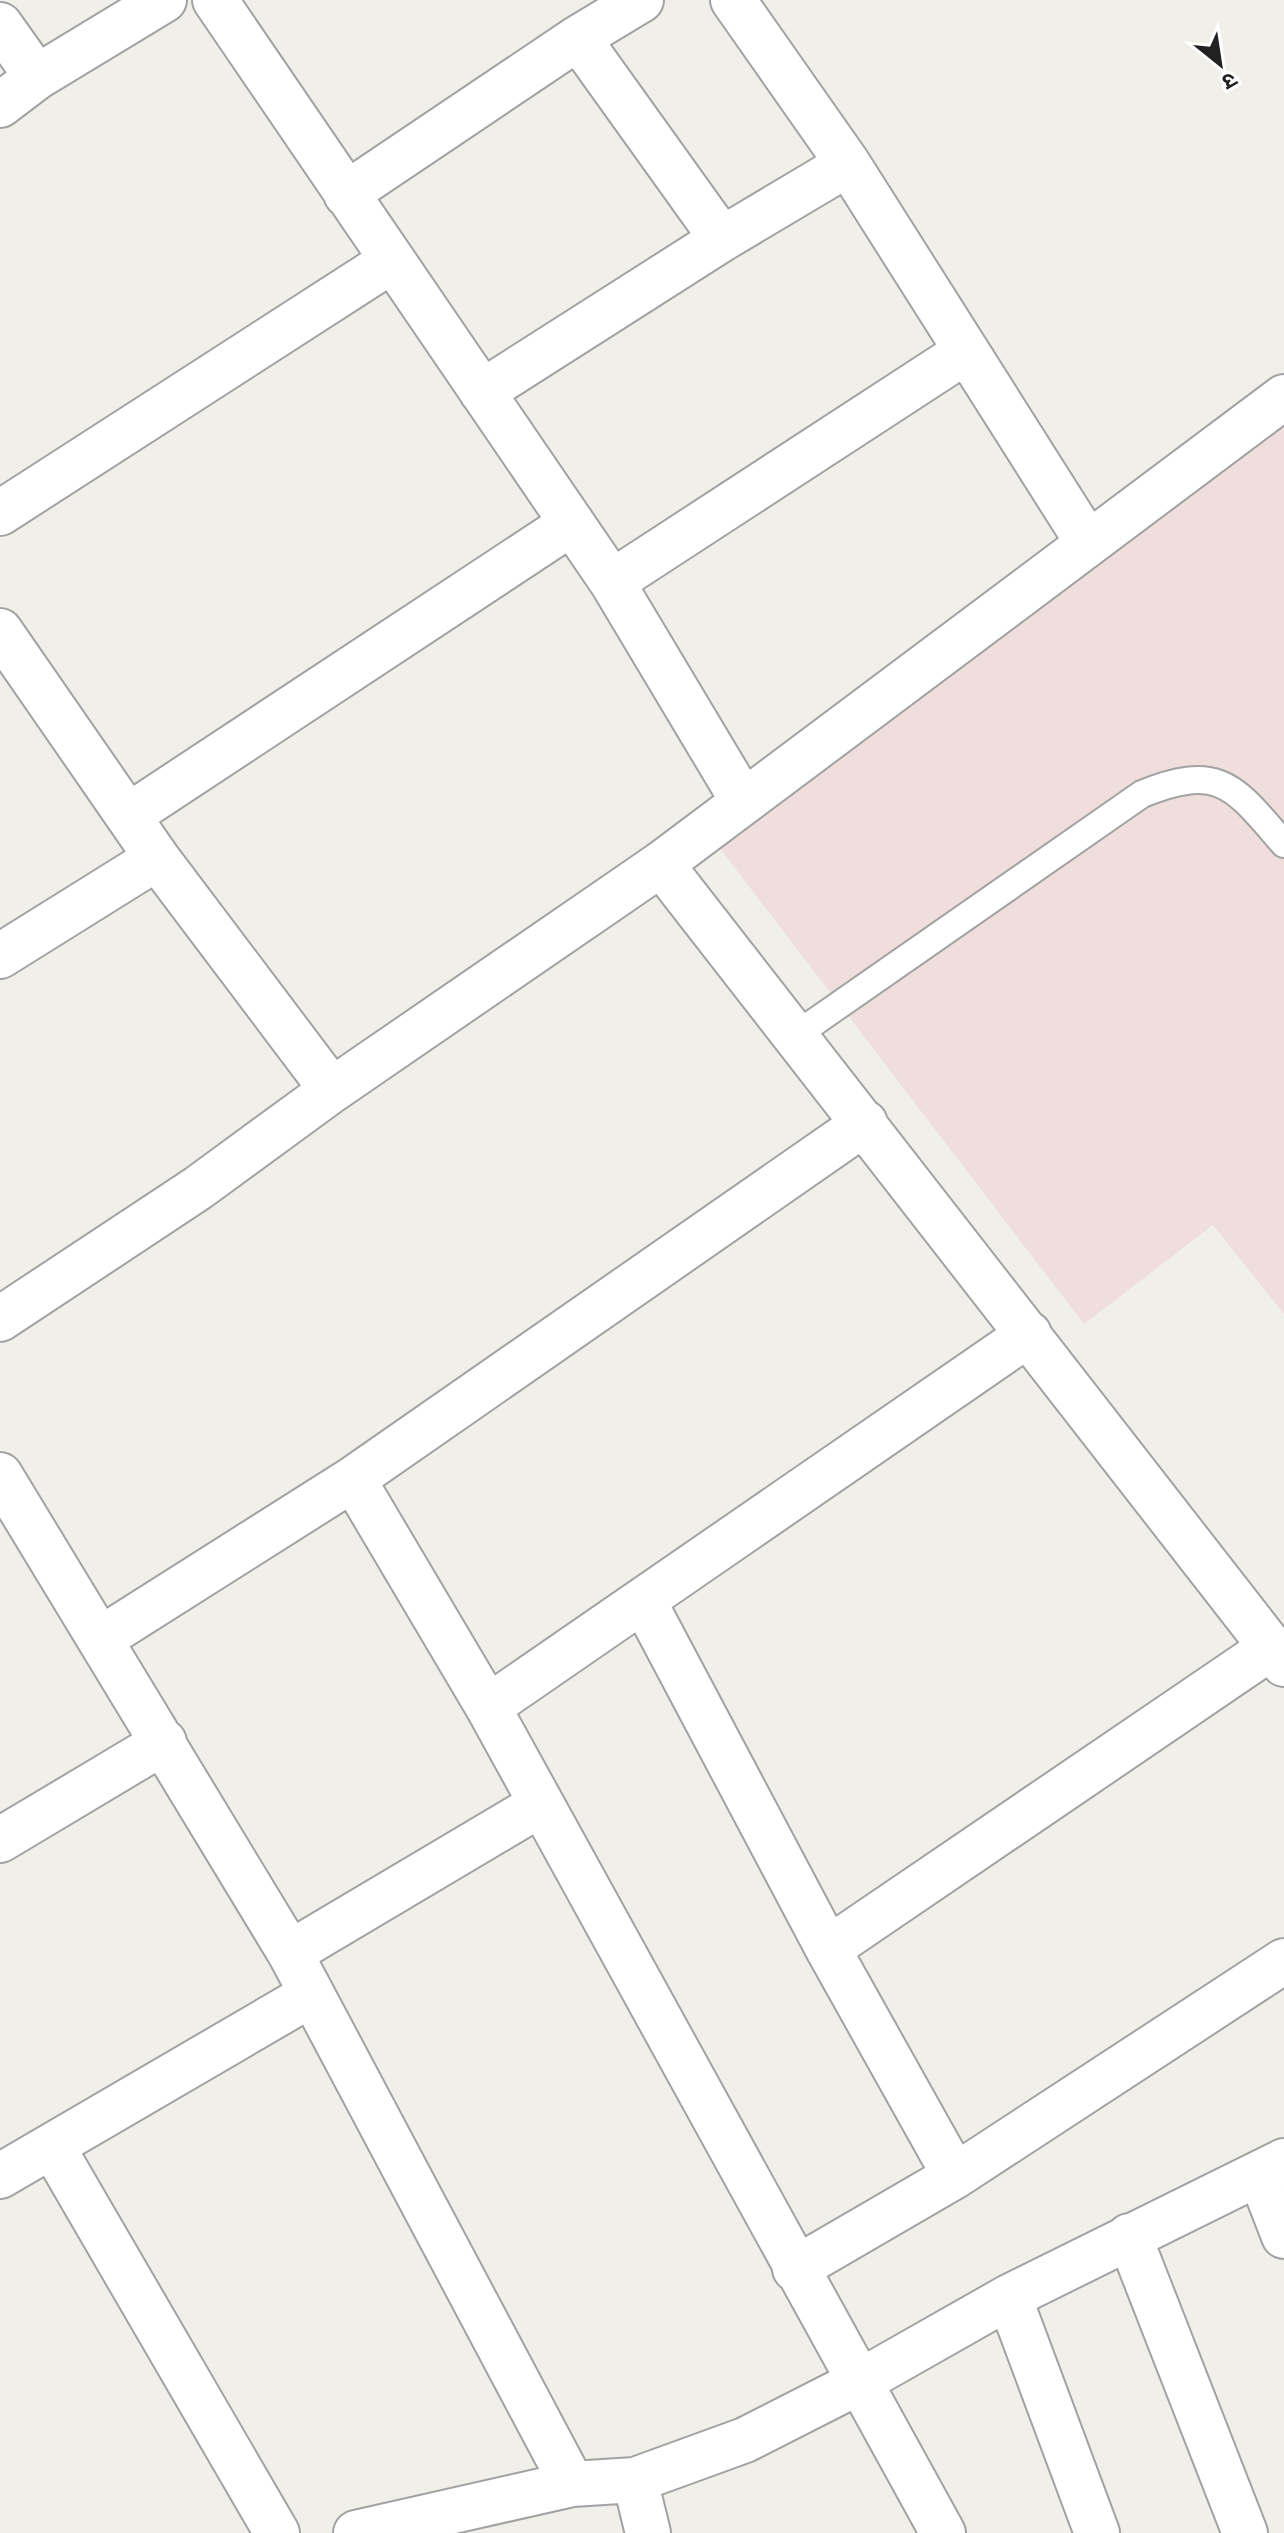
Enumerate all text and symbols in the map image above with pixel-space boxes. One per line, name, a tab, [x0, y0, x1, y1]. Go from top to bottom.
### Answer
north arrow	[1180, 24, 1260, 104]
text: उ	[1215, 64, 1243, 97]

